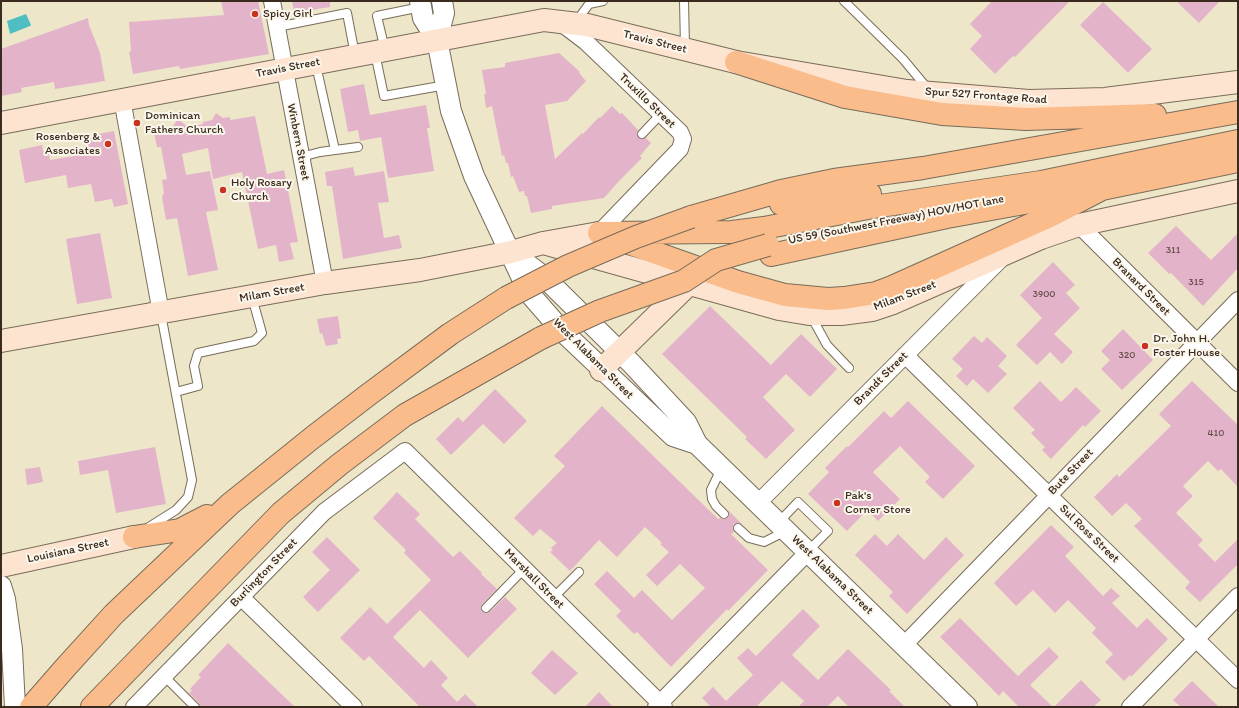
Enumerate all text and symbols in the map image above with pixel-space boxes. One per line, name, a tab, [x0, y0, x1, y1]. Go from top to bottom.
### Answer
place label: Spicy Girl	[263, 7, 313, 21]
marker: Spicy Girl	[250, 9, 260, 19]
street label: Travis Street	[622, 27, 688, 57]
street label: Travis Street	[255, 55, 321, 81]
street label: Truxillo Street	[616, 70, 678, 132]
street label: Spur 527 Frontage Road	[924, 85, 1048, 107]
street label: Winbern Street	[283, 102, 313, 182]
place label: Dominican Fathers Church	[145, 109, 224, 137]
marker: Dominican Fathers Church	[132, 118, 142, 128]
place label: Rosenberg & Associates	[36, 130, 100, 158]
marker: Rosenberg & Associates	[103, 139, 113, 149]
place label: Holy Rosary Church	[231, 176, 292, 204]
marker: Holy Rosary Church	[218, 185, 228, 195]
street label: US 59 (Southwest Freeway) HOV/HOT lane	[787, 192, 1005, 248]
house number: 311	[1166, 244, 1180, 256]
street label: Branard Street	[1109, 255, 1173, 319]
house number: 315	[1188, 276, 1204, 288]
street label: Milam Street	[872, 277, 938, 315]
street label: Milam Street	[238, 280, 306, 306]
house number: 3900	[1033, 288, 1055, 300]
street label: West Alabama Street	[550, 316, 636, 402]
place label: Dr. John H. Foster House	[1153, 332, 1220, 360]
marker: Dr. John H. Foster House	[1140, 341, 1150, 351]
street label: Brandt Street	[851, 349, 911, 409]
house number: 320	[1119, 349, 1135, 361]
house number: 410	[1208, 427, 1224, 439]
street label: Bute Street	[1045, 446, 1097, 498]
place label: Pak's Corner Store	[845, 489, 911, 517]
marker: Pak's Corner Store	[832, 498, 842, 508]
street label: Sul Ross Street	[1056, 502, 1122, 566]
street label: West Alabama Street	[788, 532, 876, 618]
street label: Louisiana Street	[26, 535, 110, 567]
street label: Burlington Street	[227, 535, 301, 611]
street label: Marshall Street	[501, 546, 567, 612]

